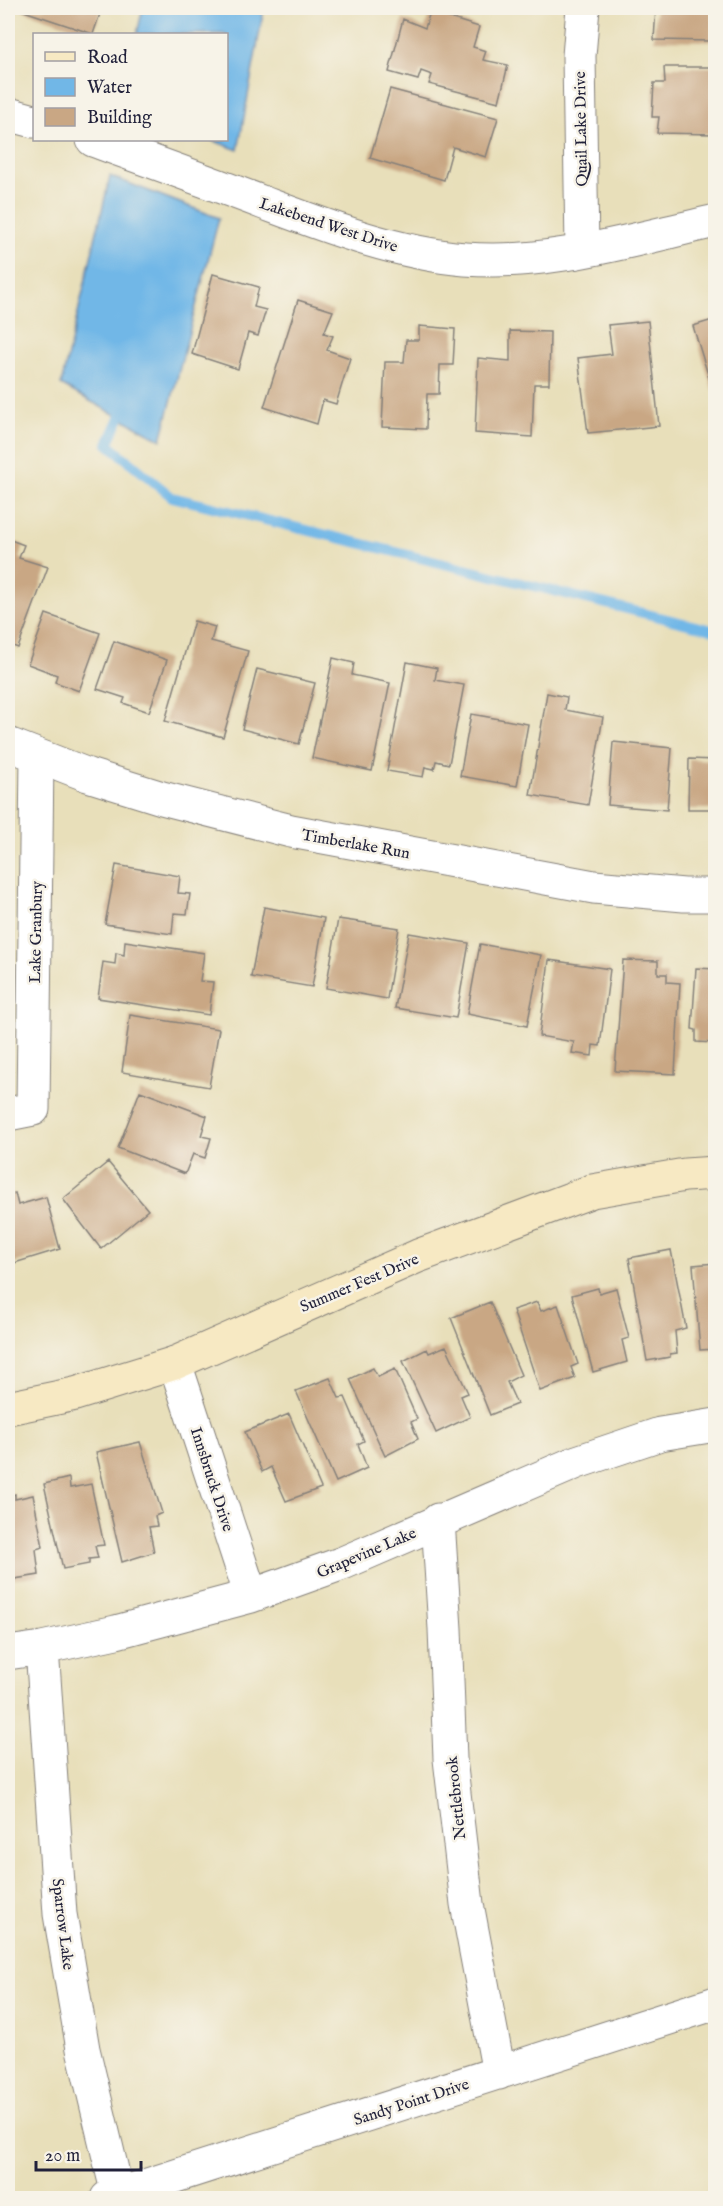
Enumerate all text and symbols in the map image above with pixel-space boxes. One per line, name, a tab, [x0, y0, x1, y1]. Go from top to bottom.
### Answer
legend	[33, 33, 228, 141]
text: Road	[87, 47, 128, 70]
street label: Quail Lake Drive	[571, 71, 593, 187]
text: Water	[87, 77, 132, 100]
text: Building	[87, 107, 152, 130]
street label: Lakebend West Drive	[257, 194, 400, 258]
street label: Timberlake Run	[300, 826, 412, 864]
street label: Lake Granbury	[26, 881, 48, 983]
street label: Summer Fest Drive	[297, 1250, 422, 1318]
street label: Innsbruck Drive	[185, 1425, 237, 1534]
street label: Grapevine Lake	[314, 1524, 420, 1584]
street label: Nettlebrook	[443, 1755, 471, 1840]
street label: Sparrow Lake	[46, 1877, 78, 1971]
street label: Sandy Point Drive	[351, 2075, 472, 2131]
scale bar	[36, 2134, 141, 2172]
text: 20 m	[45, 2145, 80, 2168]

